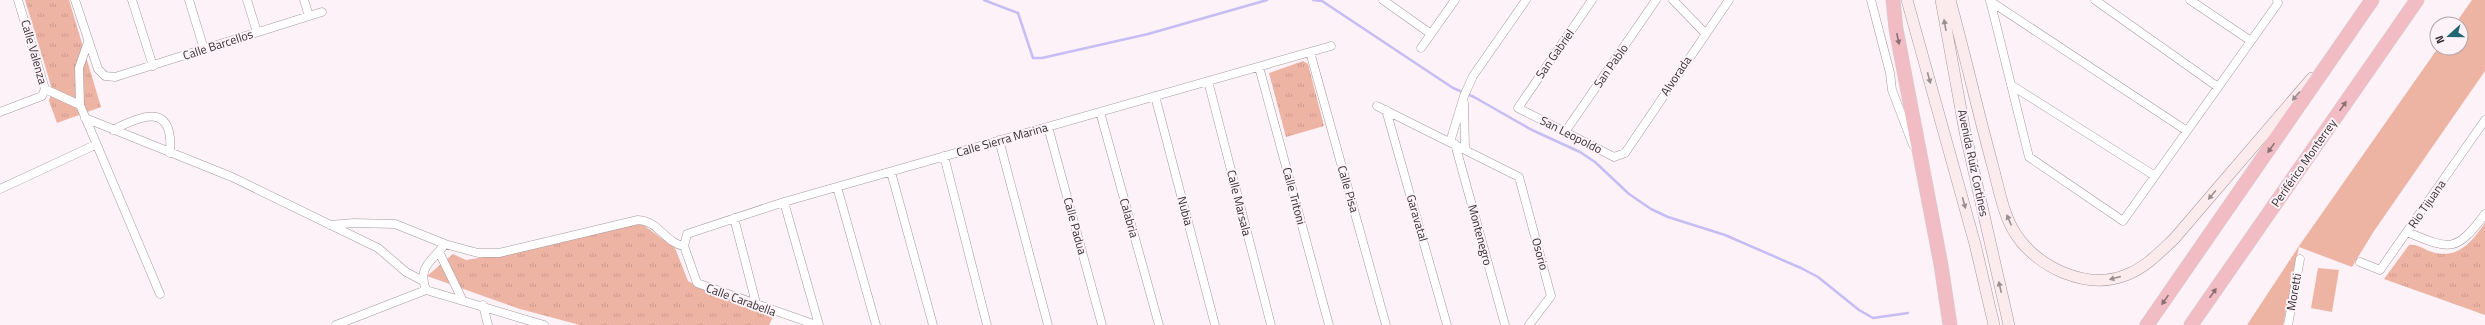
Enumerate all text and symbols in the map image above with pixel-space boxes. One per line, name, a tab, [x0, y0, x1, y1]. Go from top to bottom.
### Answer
north arrow	[2429, 16, 2469, 56]
street label: Calle Valenza	[16, 17, 53, 86]
one-way arrow	[1942, 19, 1948, 31]
street label: Calle Barcellos	[180, 24, 256, 65]
street label: San Gabriel	[1530, 25, 1579, 82]
one-way arrow	[1895, 32, 1901, 45]
text: N	[2431, 33, 2448, 46]
street label: San Pablo	[1588, 40, 1633, 92]
street label: Alvorada	[1655, 52, 1696, 99]
one-way arrow	[1926, 72, 1932, 84]
one-way arrow	[2291, 91, 2300, 101]
one-way arrow	[2339, 101, 2347, 111]
street label: Avenida Ruíz Cortines	[1953, 108, 1994, 219]
street label: San Leopoldo	[1537, 111, 1606, 158]
street label: Periférico Monterrey	[2266, 115, 2341, 211]
street label: Calle Sierra Marina	[954, 117, 1050, 162]
one-way arrow	[2267, 142, 2275, 153]
street label: Calle Pisa	[1333, 163, 1364, 215]
street label: Calle Tritoni	[1278, 165, 1311, 227]
street label: Calle Marsala	[1222, 168, 1257, 238]
street label: Rio Tijuana	[2403, 176, 2450, 232]
one-way arrow	[2207, 190, 2216, 200]
street label: Garavatal	[1402, 192, 1433, 244]
street label: Nubia	[1172, 194, 1198, 228]
street label: Calle Padua	[1059, 195, 1092, 257]
street label: Calabria	[1115, 196, 1144, 240]
one-way arrow	[1961, 197, 1967, 210]
street label: Montenegro	[1463, 202, 1498, 267]
one-way arrow	[2006, 215, 2012, 226]
street label: Osorio	[1527, 235, 1554, 272]
street label: Moretti	[2281, 272, 2306, 312]
one-way arrow	[2108, 276, 2121, 282]
street label: Calle Carabella	[703, 278, 779, 321]
one-way arrow	[1997, 281, 2003, 293]
one-way arrow	[2209, 288, 2217, 298]
one-way arrow	[2161, 295, 2169, 305]

